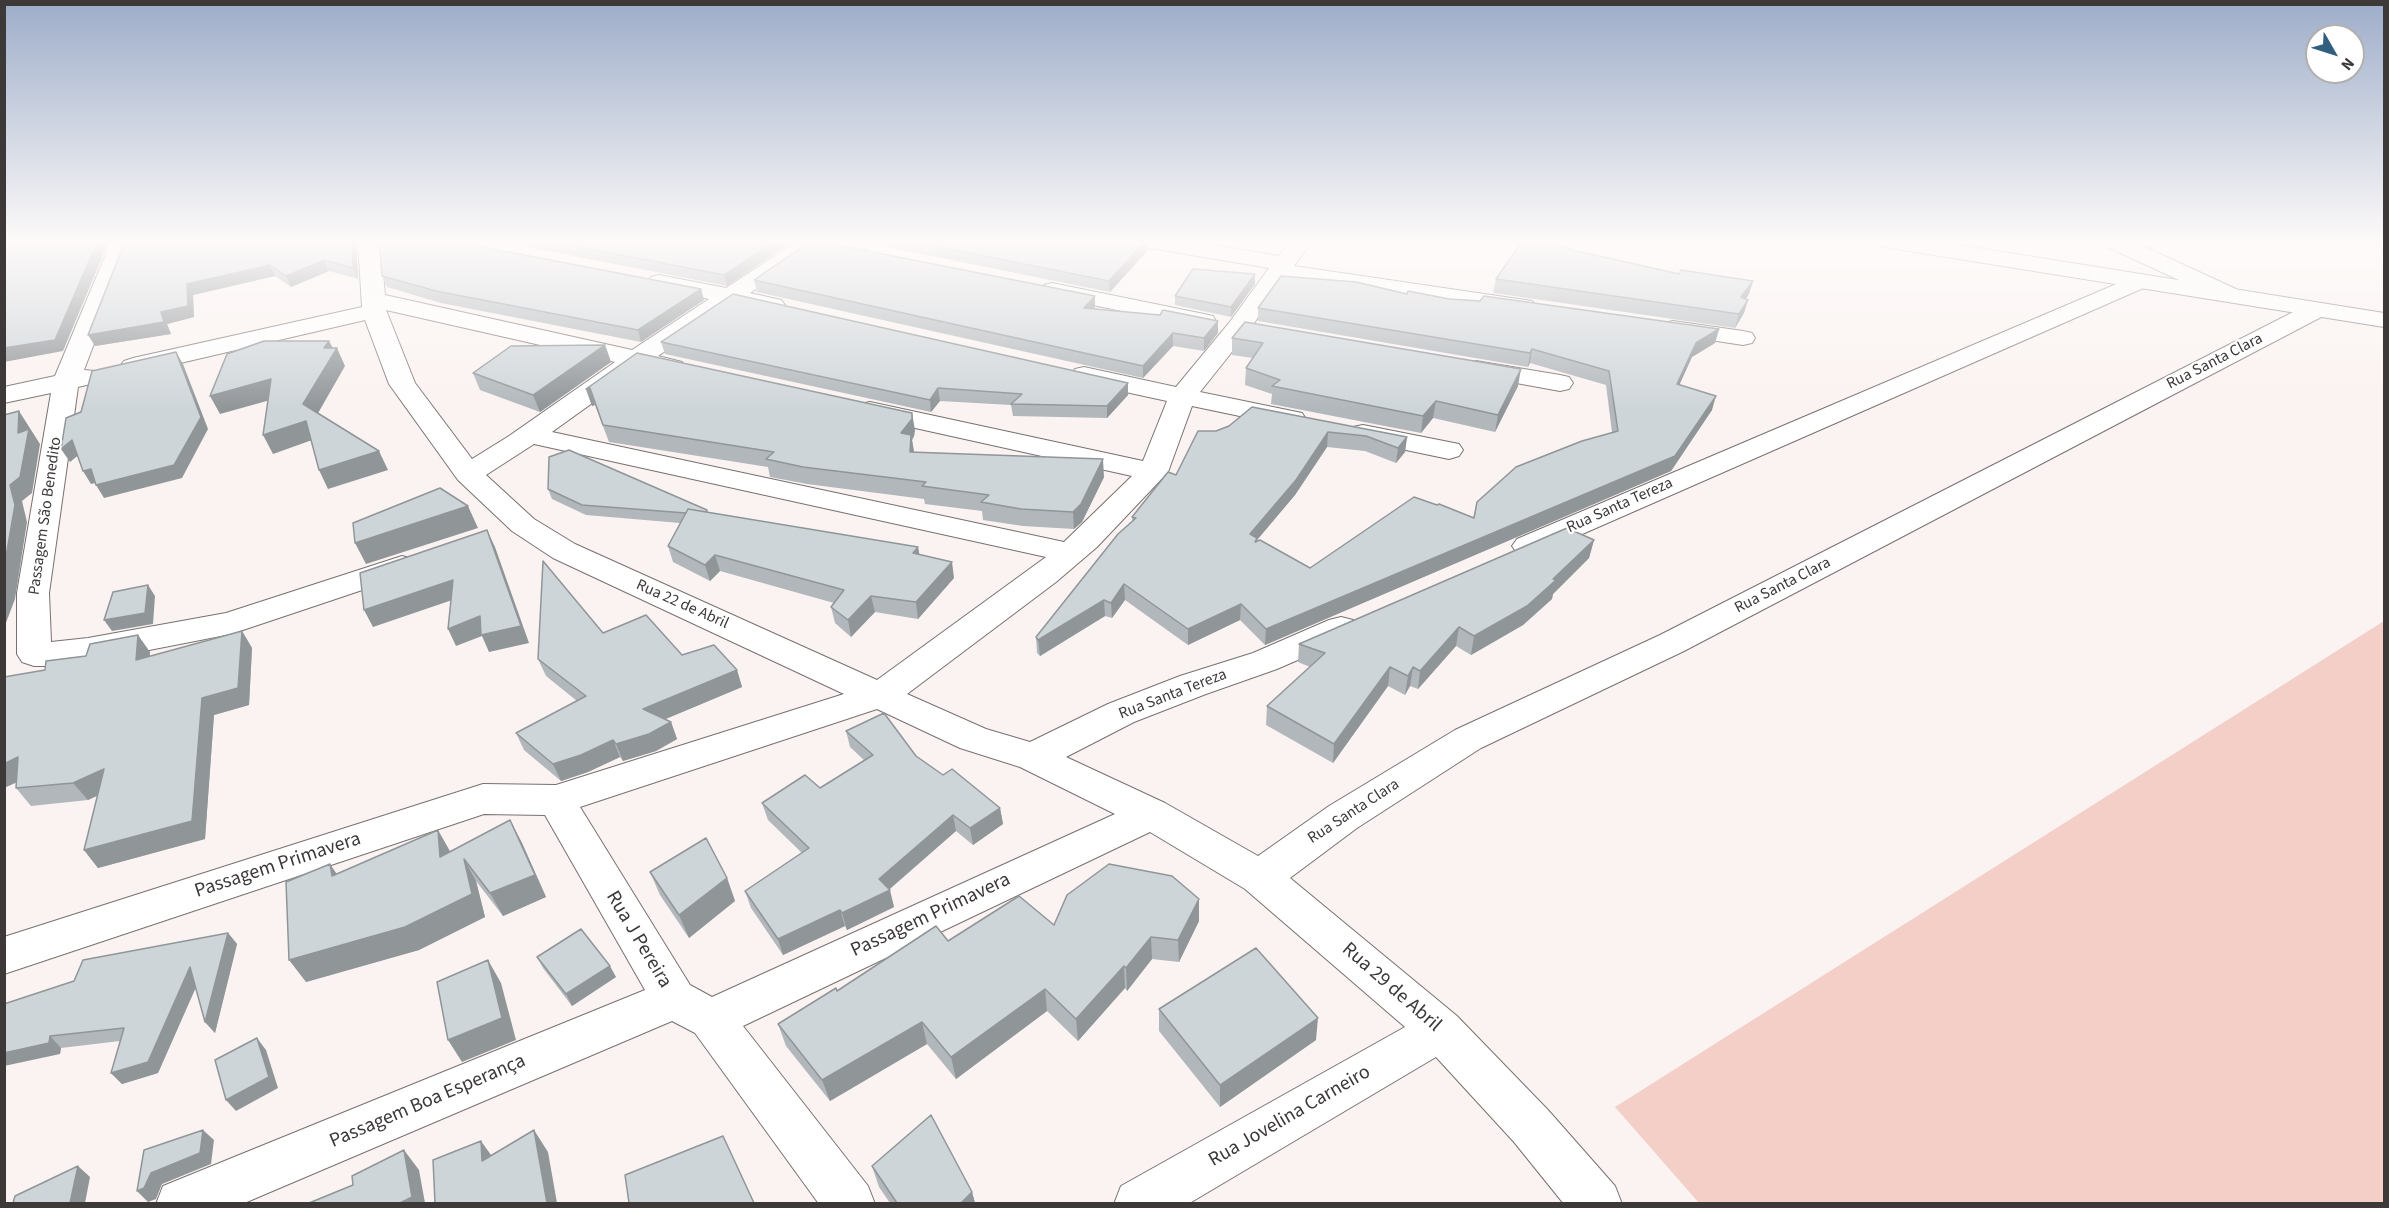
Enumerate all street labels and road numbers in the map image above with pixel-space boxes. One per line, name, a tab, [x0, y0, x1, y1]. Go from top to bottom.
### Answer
street label: Rua Santa Clara	[2164, 330, 2266, 394]
street label: Passagem São Benedito	[25, 436, 67, 596]
street label: Rua Santa Tereza	[1564, 474, 1676, 538]
street label: Rua Santa Clara	[1732, 554, 1834, 618]
street label: Rua 22 de Abril	[633, 576, 731, 634]
street label: Rua Santa Tereza	[1116, 666, 1230, 724]
street label: Rua Santa Clara	[1305, 775, 1403, 849]
street label: Passagem Primavera	[192, 828, 364, 904]
street label: Passagem Primavera	[847, 869, 1015, 963]
street label: Rua J Pereira	[600, 887, 676, 993]
street label: Rua 29 de Abril	[1336, 938, 1446, 1038]
street label: Passagem Boa Esperança	[326, 1050, 530, 1154]
street label: Rua Jovelina Carneiro	[1205, 1061, 1375, 1173]

